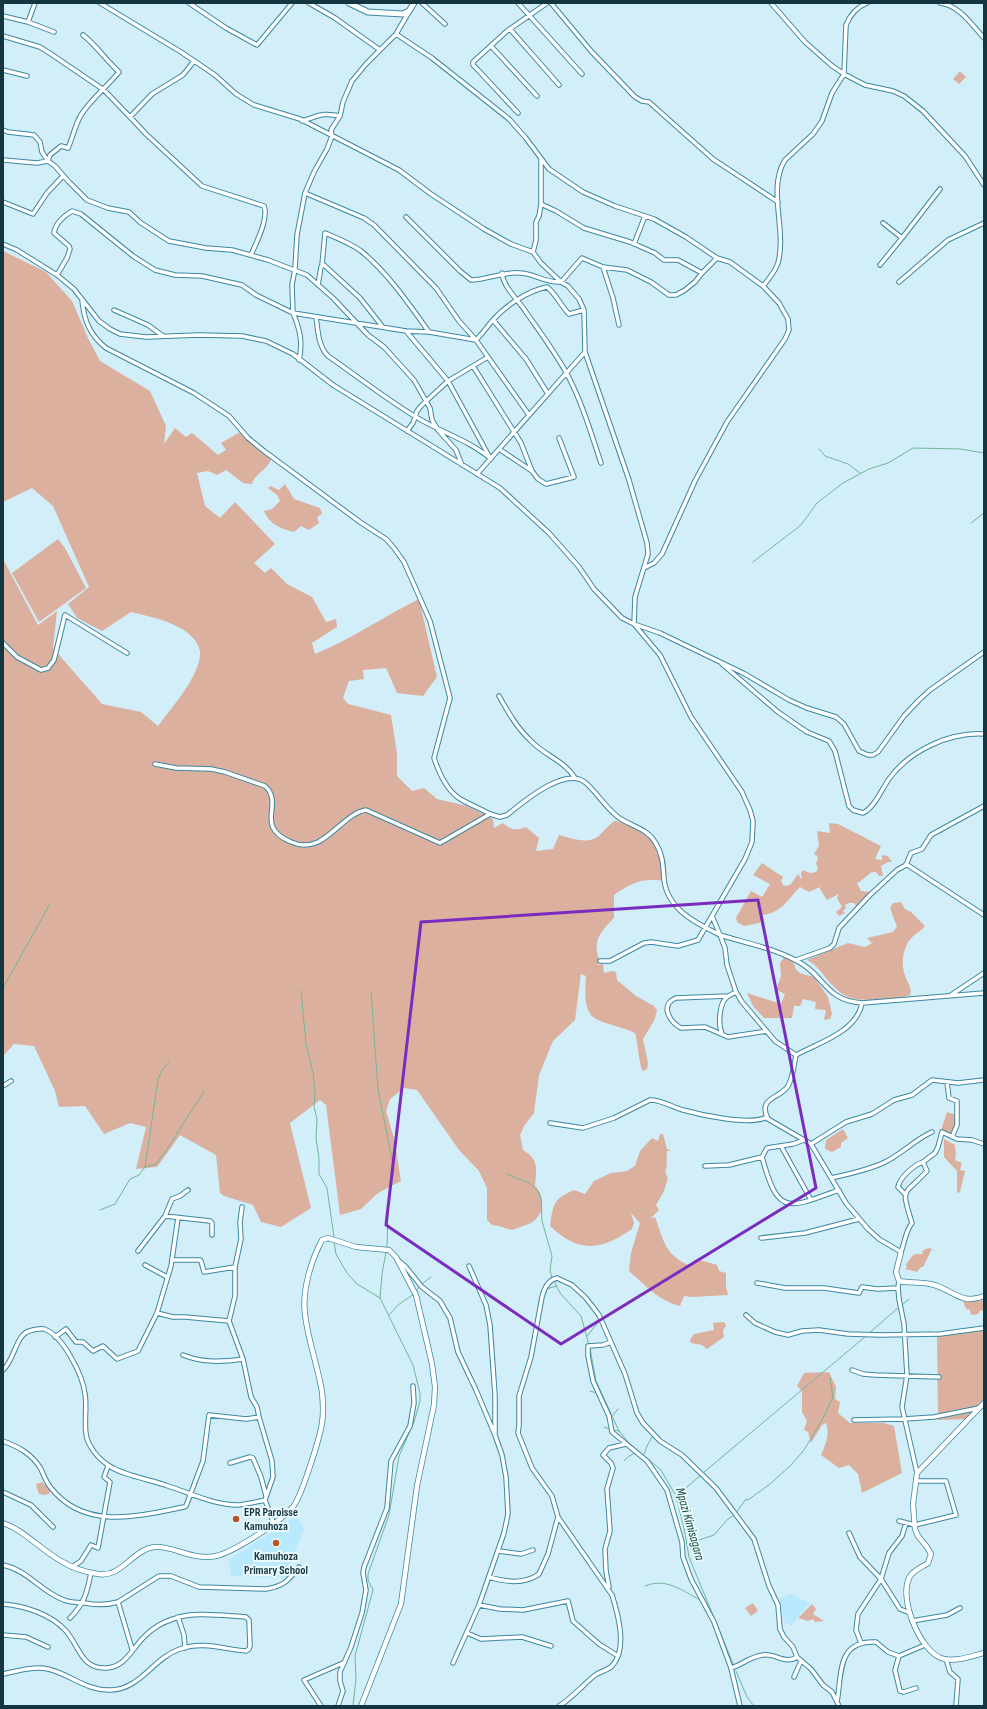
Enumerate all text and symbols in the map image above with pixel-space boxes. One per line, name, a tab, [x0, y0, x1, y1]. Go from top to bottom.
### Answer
water label: Mpazi Kimisagara	[672, 1486, 708, 1563]
place label: EPR Paroisse Kamuhoza	[244, 1505, 298, 1534]
marker: EPR Paroisse Kamuhoza	[231, 1514, 241, 1524]
marker: Kamuhoza Primary School	[271, 1538, 281, 1548]
place label: Kamuhoza Primary School	[244, 1549, 308, 1578]

